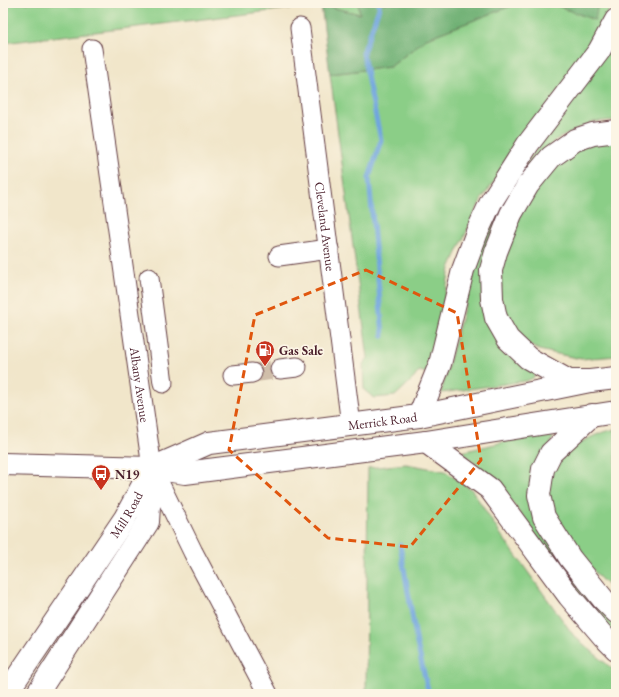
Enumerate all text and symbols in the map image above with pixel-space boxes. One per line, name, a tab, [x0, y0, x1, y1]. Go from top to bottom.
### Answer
street label: Cleveland Avenue	[311, 181, 340, 272]
fuel station icon: Gas Sale	[254, 339, 276, 367]
place label: Gas Sale	[279, 342, 323, 359]
street label: Albany Avenue	[126, 345, 154, 423]
street label: Merrick Road	[347, 408, 418, 434]
bus stop icon: N19	[90, 463, 112, 491]
place label: N19	[115, 466, 139, 483]
street label: Mill Road	[106, 488, 146, 541]

